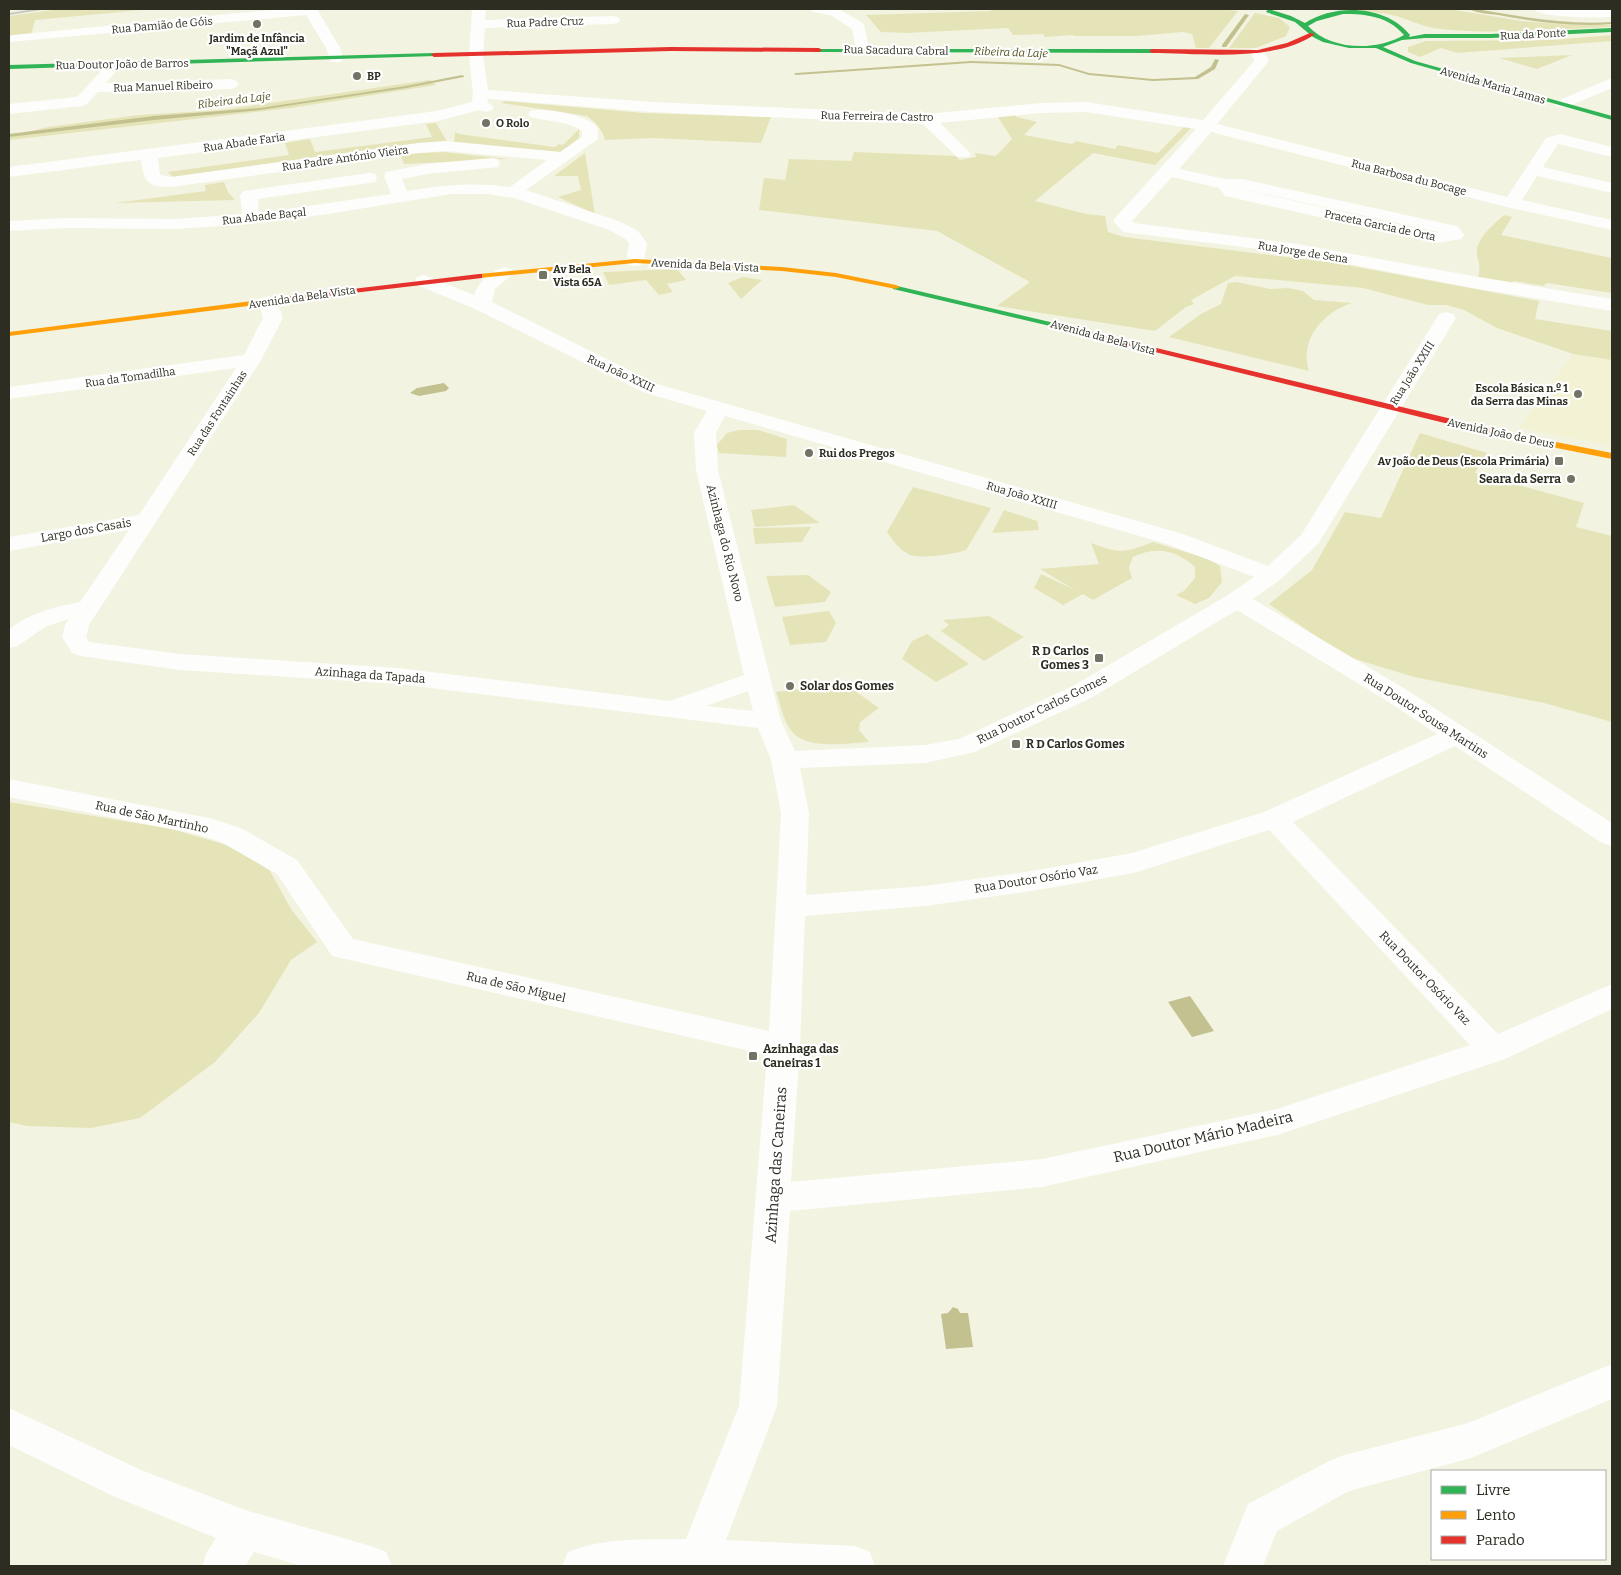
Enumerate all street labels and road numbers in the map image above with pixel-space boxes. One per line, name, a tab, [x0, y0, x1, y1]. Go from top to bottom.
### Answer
street label: Rua Damião de Góis	[111, 15, 213, 36]
street label: Rua Padre Cruz	[506, 15, 584, 30]
street label: Rua da Ponte	[1500, 26, 1566, 43]
street label: Rua Sacadura Cabral	[843, 43, 949, 58]
street label: Rua Doutor João de Barros	[55, 57, 189, 72]
street label: Avenida Maria Lamas	[1439, 64, 1547, 107]
street label: Rua Manuel Ribeiro	[113, 78, 213, 95]
street label: Rua Ferreira de Castro	[820, 109, 934, 124]
street label: Rua Abade Faria	[202, 130, 286, 155]
street label: Rua Padre António Vieira	[281, 143, 409, 174]
street label: Rua Barbosa du Bocage	[1350, 157, 1468, 198]
street label: Rua Abade Baçal	[221, 206, 307, 227]
street label: Praceta Garcia de Orta	[1323, 207, 1437, 244]
street label: Rua Jorge de Sena	[1257, 239, 1349, 266]
street label: Avenida da Bela Vista	[651, 256, 759, 275]
street label: Avenida da Bela Vista	[248, 284, 356, 311]
street label: Avenida da Bela Vista	[1049, 317, 1157, 358]
street label: Rua João XXIII	[1388, 339, 1437, 408]
street label: Rua João XXIII	[585, 352, 657, 395]
street label: Rua da Tomadilha	[84, 365, 176, 390]
street label: Rua das Fontainhas	[185, 368, 250, 458]
street label: Avenida João de Deus	[1446, 416, 1555, 451]
street label: Rua João XXIII	[985, 479, 1059, 512]
street label: Azinhaga do Rio Novo	[704, 483, 746, 603]
street label: Largo dos Casais	[40, 515, 133, 545]
street label: Azinhaga da Tapada	[314, 664, 426, 686]
street label: Rua Doutor Carlos Gomes	[975, 671, 1110, 747]
street label: Rua Doutor Sousa Martins	[1361, 671, 1491, 762]
street label: Rua de São Martinho	[94, 798, 210, 836]
street label: Rua Doutor Osório Vaz	[973, 862, 1099, 896]
street label: Rua Doutor Osório Vaz	[1377, 928, 1474, 1028]
street label: Rua de São Miguel	[465, 969, 568, 1005]
street label: Azinhaga das Caneiras	[762, 1086, 790, 1244]
street label: Rua Doutor Mário Madeira	[1112, 1108, 1294, 1166]

